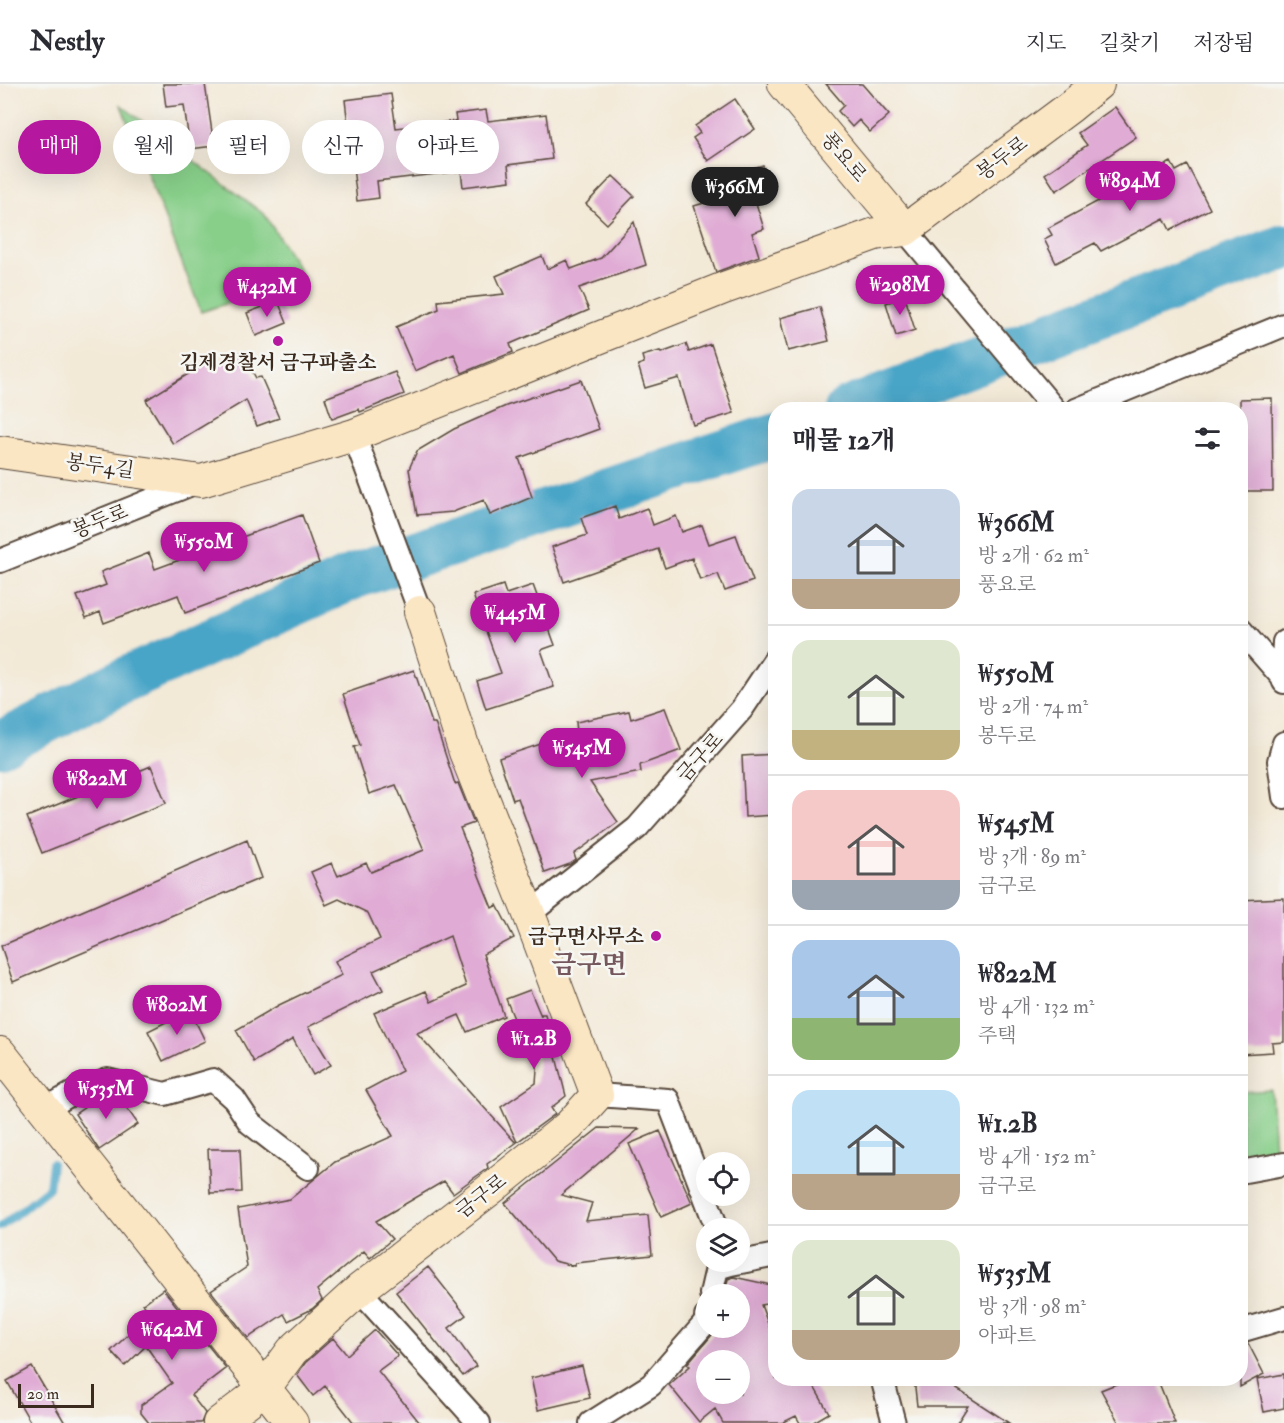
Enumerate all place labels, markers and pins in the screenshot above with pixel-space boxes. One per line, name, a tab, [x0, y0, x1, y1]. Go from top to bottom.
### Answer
pin: ₩894M	[1088, 161, 1172, 212]
pin: ₩366M	[693, 167, 777, 218]
pin: ₩298M	[858, 265, 942, 316]
pin: ₩432M	[225, 267, 309, 318]
marker: 김제경찰서 금구파출소	[271, 334, 285, 348]
place label: 김제경찰서 금구파출소	[179, 350, 377, 375]
pin: ₩550M	[162, 522, 246, 573]
pin: ₩445M	[473, 593, 557, 644]
pin: ₩545M	[540, 728, 624, 779]
pin: ₩822M	[55, 759, 139, 810]
place label: 금구면사무소	[528, 924, 644, 949]
marker: 금구면사무소	[649, 929, 663, 943]
pin: ₩802M	[135, 985, 219, 1036]
pin: ₩1.2B	[492, 1019, 576, 1070]
pin: ₩535M	[64, 1069, 148, 1120]
pin: ₩642M	[130, 1310, 214, 1361]

